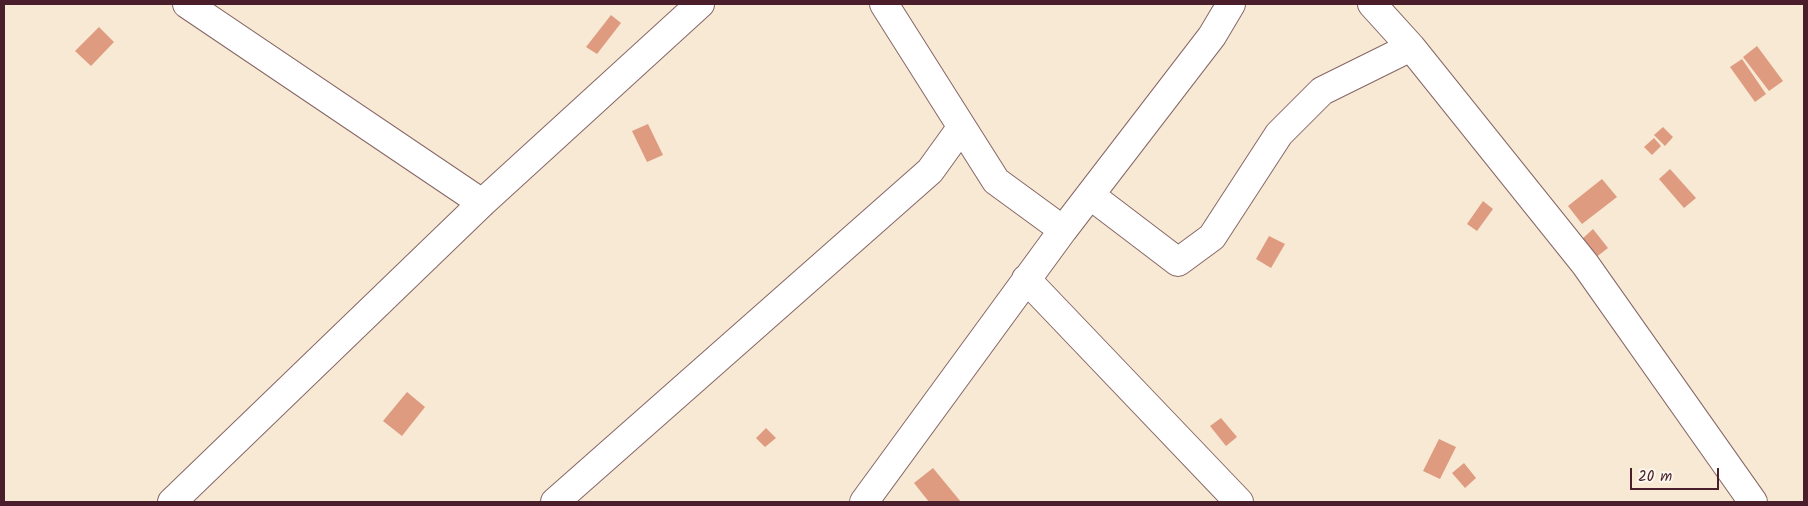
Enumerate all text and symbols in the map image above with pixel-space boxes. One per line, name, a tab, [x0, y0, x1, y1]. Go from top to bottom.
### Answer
scale bar	[1633, 458, 1722, 490]
text: 20 m	[1638, 465, 1672, 489]

